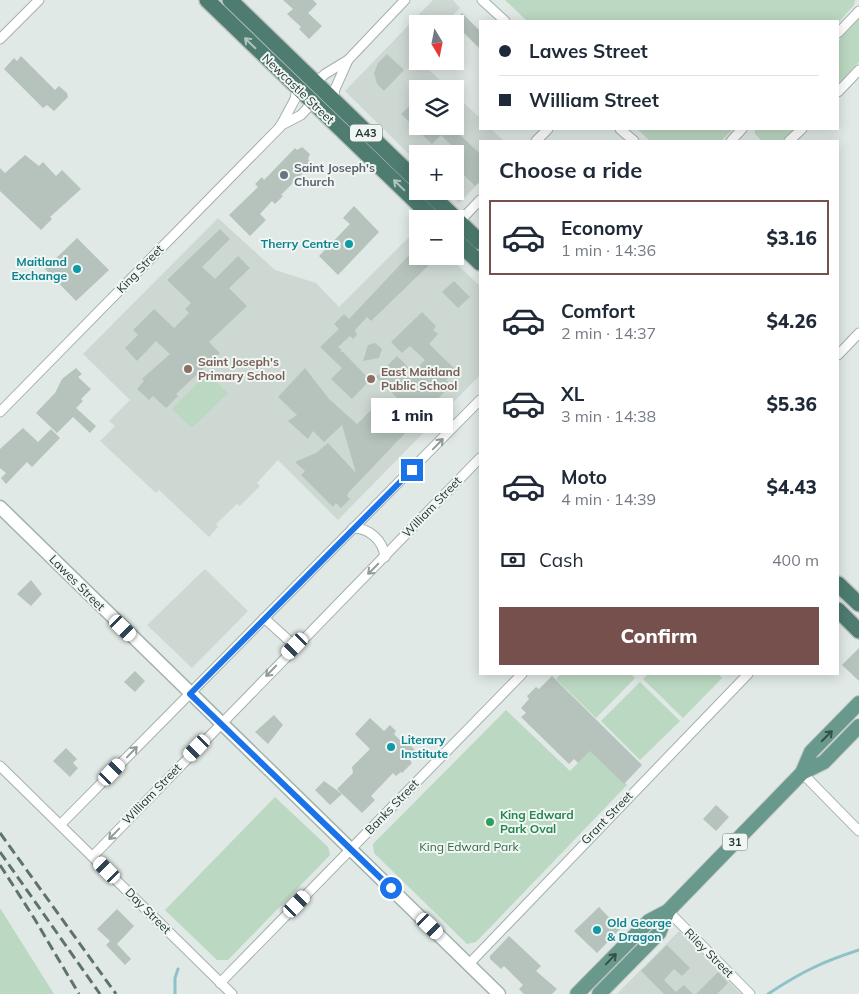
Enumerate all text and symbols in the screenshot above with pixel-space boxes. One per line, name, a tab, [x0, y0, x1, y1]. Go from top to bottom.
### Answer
north arrow	[409, 15, 464, 70]
map controls	[409, 15, 464, 265]
one-way arrow	[244, 36, 256, 49]
text: Lawes Street	[529, 39, 648, 63]
street label: Newcastle Street	[259, 50, 338, 127]
button: layers	[409, 80, 464, 135]
text: William Street	[529, 88, 659, 112]
road number: A43	[350, 125, 382, 142]
button: +	[409, 145, 464, 200]
text: Choose a ride	[499, 156, 642, 184]
place label: Saint Joseph's Church	[294, 160, 375, 189]
marker: Saint Joseph's Church	[278, 169, 290, 181]
one-way arrow	[393, 179, 405, 191]
button: −	[409, 210, 464, 265]
icon: car	[501, 215, 546, 260]
text: Economy	[561, 216, 643, 240]
text: $3.16	[766, 226, 817, 250]
place label: Therry Centre	[261, 236, 339, 251]
marker: Therry Centre	[343, 238, 355, 250]
text: 1 min · 14:36	[561, 240, 656, 260]
street label: King Street	[113, 241, 166, 296]
place label: Maitland Exchange	[11, 254, 67, 283]
marker: Maitland Exchange	[71, 263, 83, 275]
icon: car	[501, 298, 546, 343]
text: Comfort	[561, 299, 635, 323]
text: $4.26	[766, 309, 817, 333]
text: 2 min · 14:37	[561, 323, 656, 343]
place label: Saint Joseph's Primary School	[198, 354, 285, 383]
marker: Saint Joseph's Primary School	[182, 363, 194, 375]
place label: East Maitland Public School	[381, 364, 460, 393]
marker: East Maitland Public School	[365, 373, 377, 385]
icon: car	[501, 381, 546, 426]
text: XL	[561, 382, 584, 406]
text: $5.36	[766, 392, 817, 416]
callout: 1 min	[371, 398, 453, 432]
text: 1 min	[391, 405, 433, 425]
text: 3 min · 14:38	[561, 406, 656, 426]
one-way arrow	[432, 438, 444, 450]
route end	[401, 459, 423, 481]
icon: car	[501, 464, 546, 509]
text: Moto	[561, 465, 607, 489]
street label: William Street	[399, 473, 464, 540]
text: $4.43	[766, 475, 817, 499]
text: 4 min · 14:39	[561, 489, 656, 509]
icon: cash	[499, 546, 527, 574]
text: Cash	[539, 548, 584, 572]
text: 400 m	[772, 550, 819, 570]
street label: Lawes Street	[46, 552, 108, 614]
one-way arrow	[367, 562, 379, 575]
button: Confirm	[499, 607, 819, 665]
car	[106, 612, 139, 644]
car	[279, 630, 310, 662]
one-way arrow	[265, 665, 277, 677]
one-way arrow	[821, 730, 833, 742]
car	[181, 732, 212, 764]
place label: Literary Institute	[401, 732, 448, 761]
marker: Literary Institute	[385, 741, 397, 753]
one-way arrow	[126, 746, 138, 758]
car	[96, 756, 127, 788]
street label: William Street	[119, 760, 184, 827]
street label: Banks Street	[362, 776, 422, 837]
street label: Grant Street	[578, 788, 636, 847]
place label: King Edward Park Oval	[500, 807, 574, 836]
marker: King Edward Park Oval	[484, 816, 496, 828]
one-way arrow	[108, 828, 120, 840]
road number: 31	[722, 834, 748, 850]
park label: King Edward Park	[419, 839, 520, 854]
car	[91, 854, 122, 886]
route start	[380, 877, 402, 899]
street label: Day Street	[122, 885, 174, 937]
car	[281, 888, 312, 920]
car	[413, 910, 446, 942]
place label: Old George & Dragon	[607, 915, 672, 944]
marker: Old George & Dragon	[591, 924, 603, 936]
street label: Riley Street	[682, 925, 737, 980]
one-way arrow	[605, 952, 617, 965]

